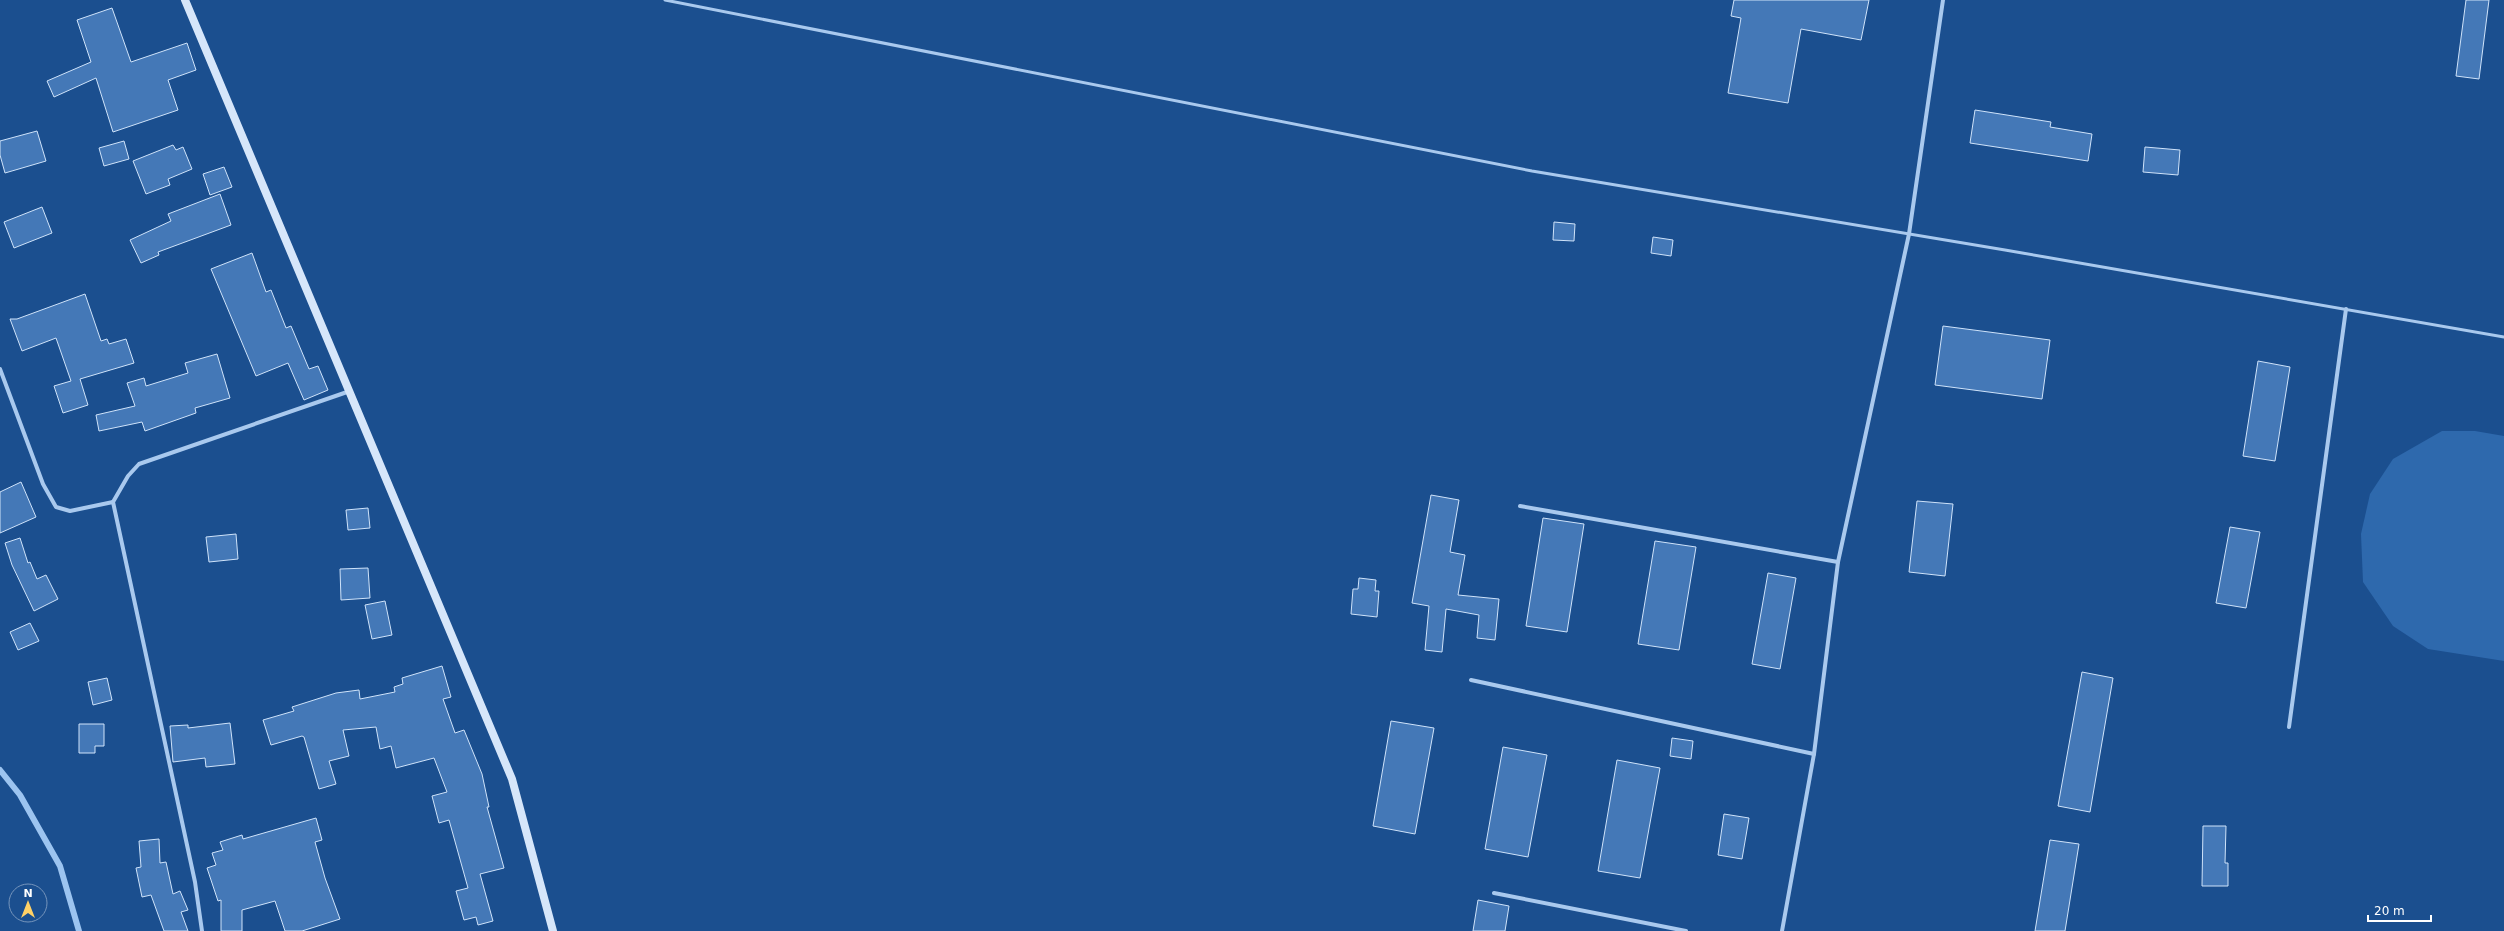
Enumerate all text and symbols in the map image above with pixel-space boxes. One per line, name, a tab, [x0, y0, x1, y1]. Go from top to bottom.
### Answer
north arrow	[8, 883, 48, 923]
text: N	[23, 887, 33, 900]
scale bar	[2368, 897, 2431, 923]
text: 20 m	[2374, 904, 2405, 918]

